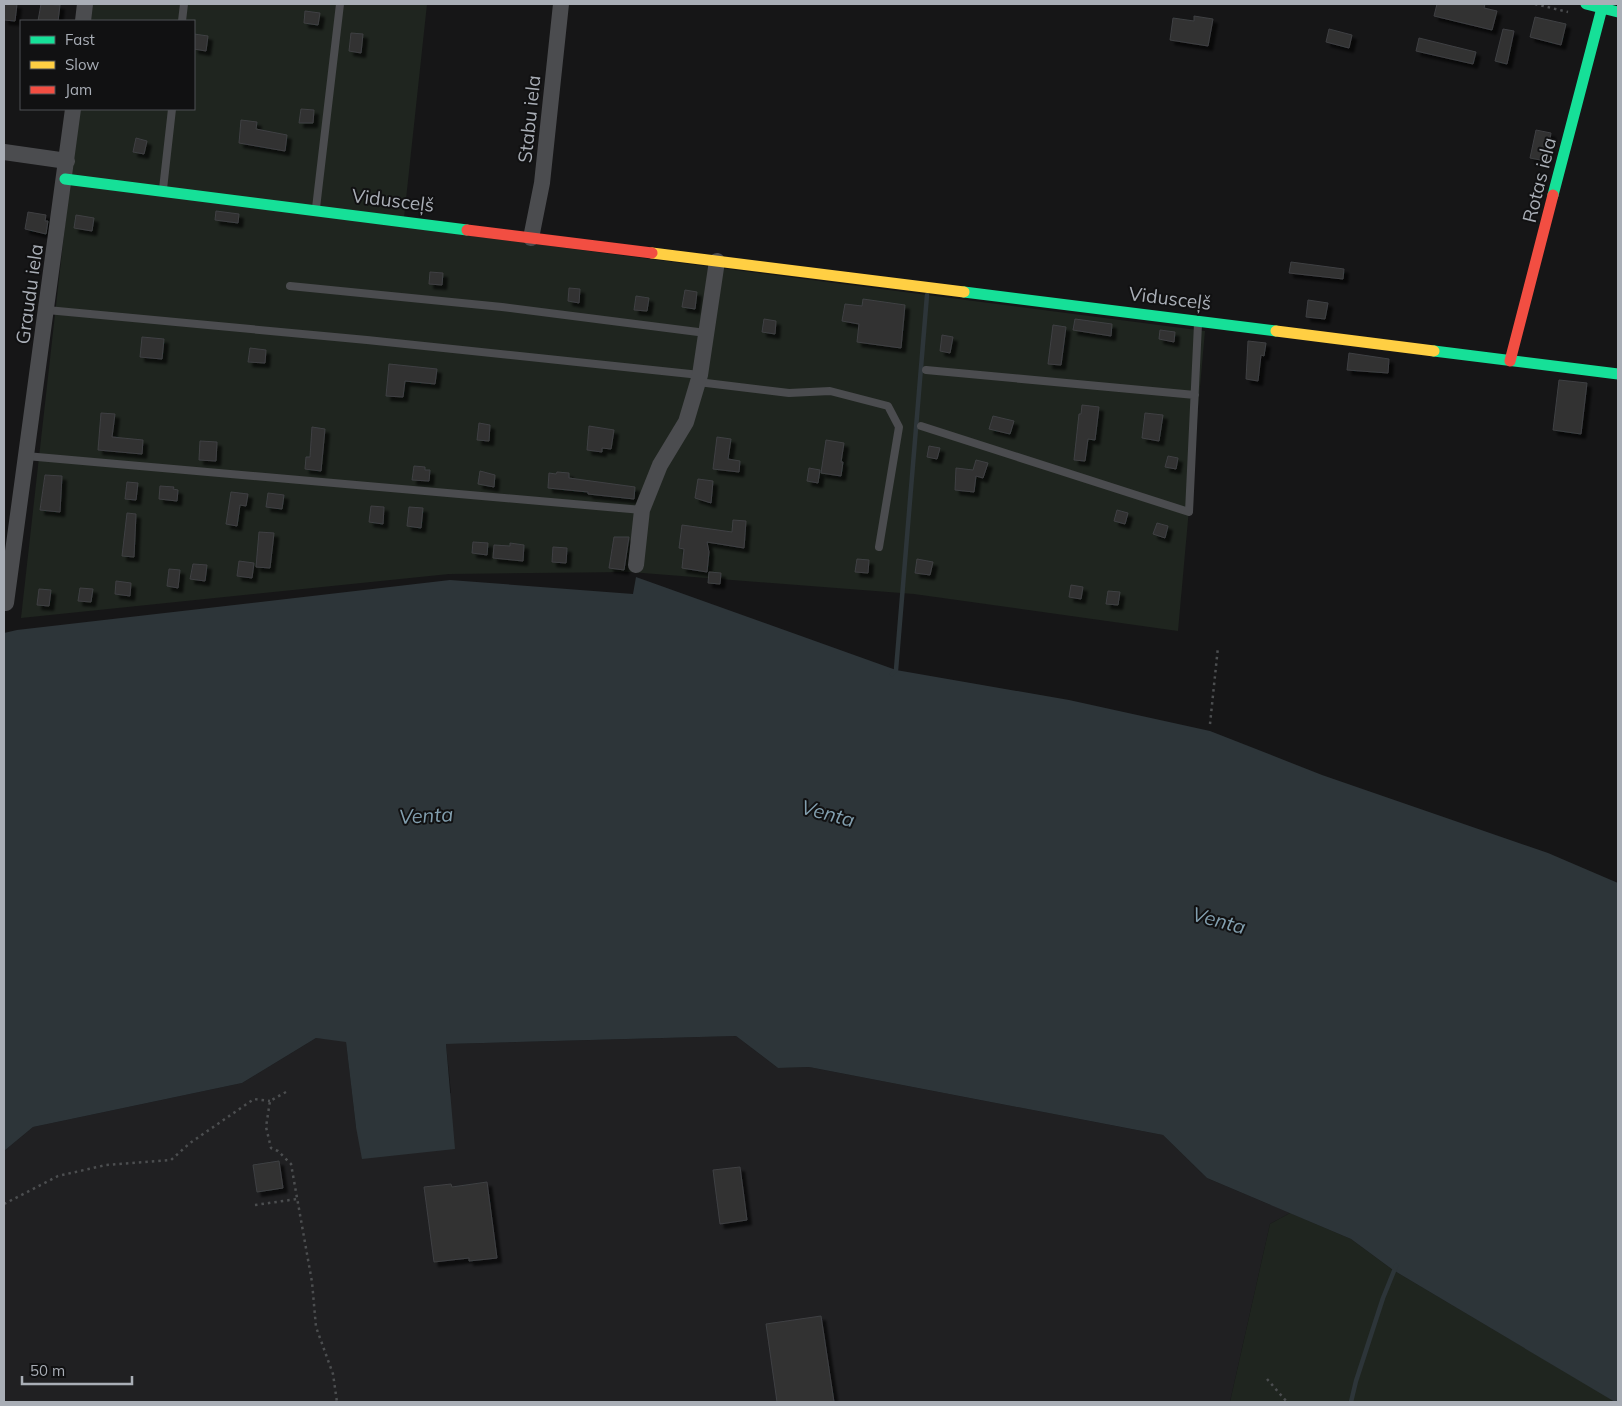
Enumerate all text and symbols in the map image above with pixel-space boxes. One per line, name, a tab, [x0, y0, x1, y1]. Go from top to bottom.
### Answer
legend	[20, 20, 195, 110]
text: Fast	[65, 30, 95, 49]
text: Slow	[65, 55, 99, 74]
street label: Stabu iela	[512, 74, 546, 164]
text: Jam	[65, 80, 92, 99]
street label: Rotas iela	[1517, 135, 1561, 225]
street label: Vidusceļš	[350, 183, 436, 218]
street label: Graudu iela	[10, 242, 48, 346]
street label: Vidusceļš	[1127, 281, 1213, 316]
water label: Venta	[798, 794, 858, 832]
water label: Venta	[398, 801, 454, 829]
water label: Venta	[1189, 901, 1249, 939]
scale bar	[22, 1354, 132, 1386]
text: 50 m	[30, 1361, 65, 1380]

